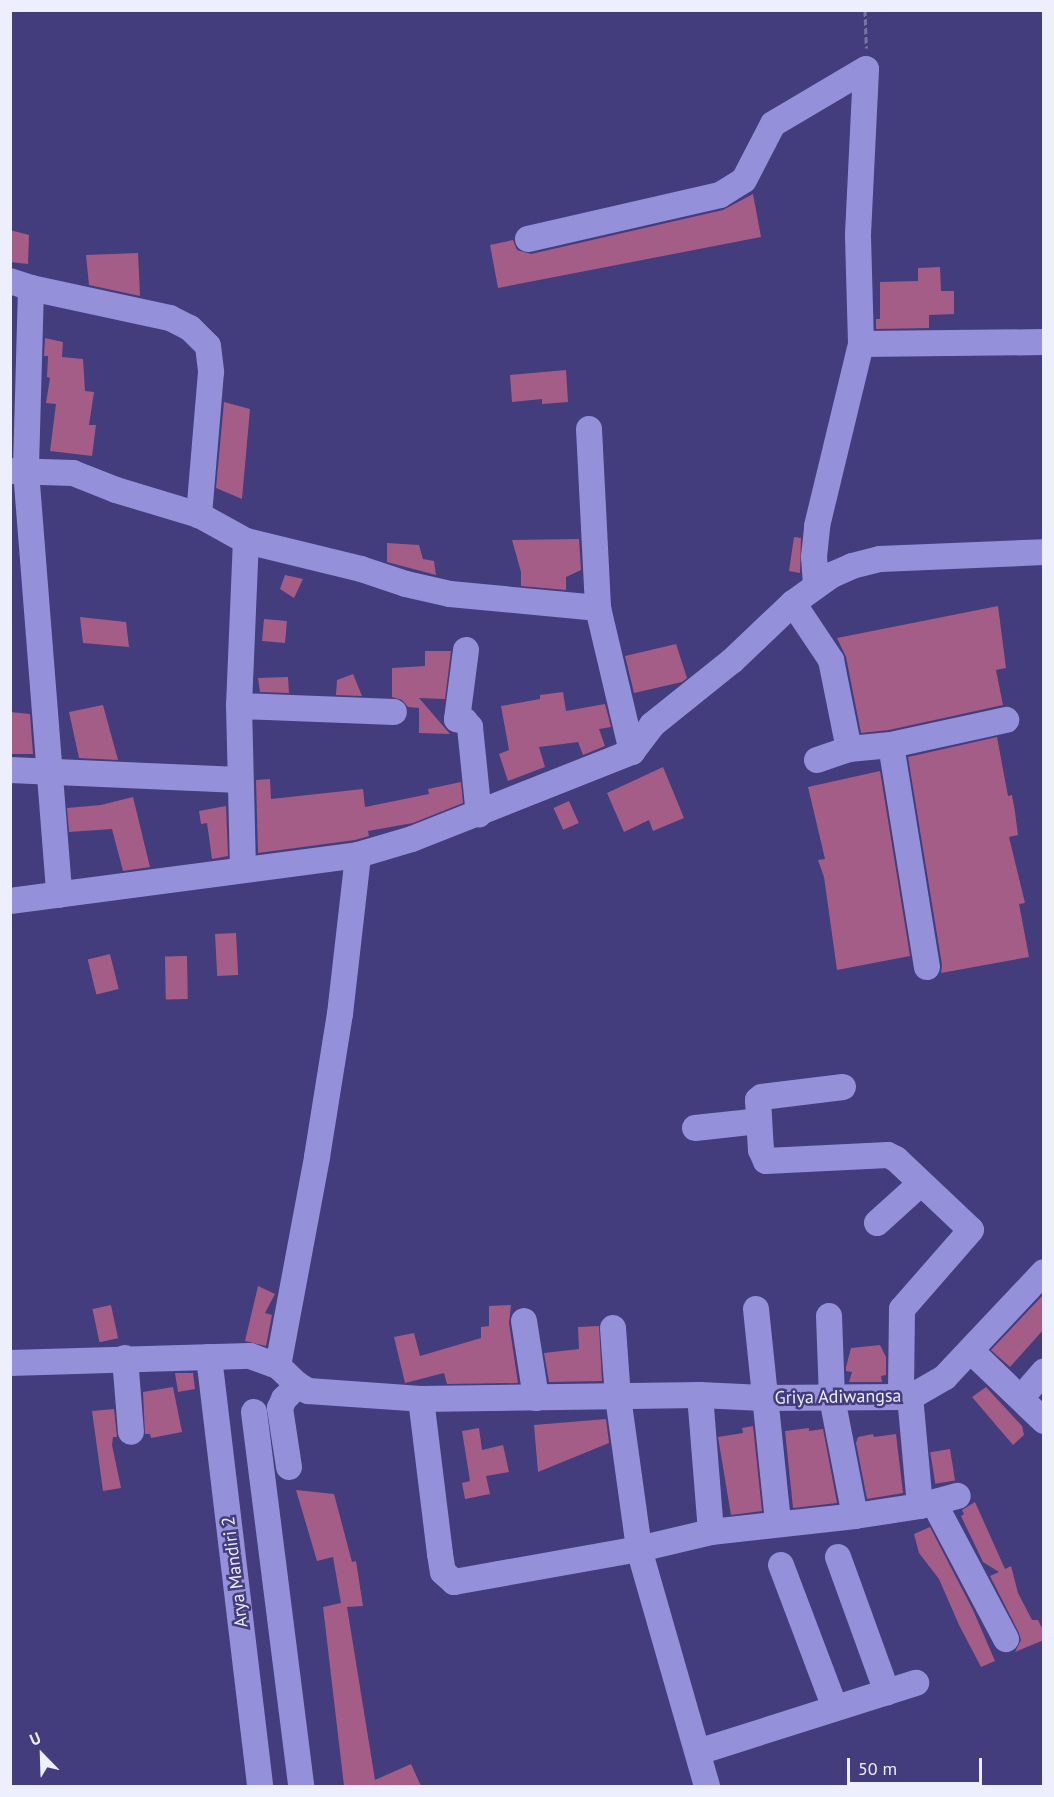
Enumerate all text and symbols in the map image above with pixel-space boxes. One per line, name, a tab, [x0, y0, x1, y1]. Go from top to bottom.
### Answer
street label: Griya Adiwangsa	[774, 1385, 902, 1409]
street label: Arya Mandiri 2	[217, 1515, 253, 1629]
north arrow	[12, 1725, 72, 1785]
text: U	[26, 1727, 43, 1750]
scale bar	[850, 1746, 985, 1784]
text: 50 m	[858, 1757, 897, 1780]

